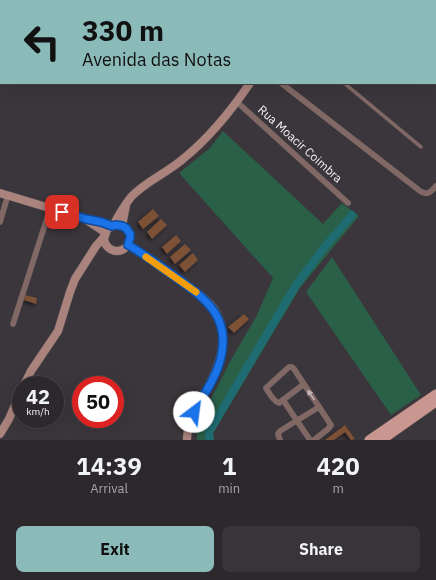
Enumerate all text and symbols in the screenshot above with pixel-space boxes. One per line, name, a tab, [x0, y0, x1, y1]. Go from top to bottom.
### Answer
text: 330 m	[82, 12, 164, 49]
icon: left	[16, 16, 68, 68]
text: Avenida das Notas	[82, 48, 231, 71]
street label: Rua Moacir Coimbra	[255, 102, 346, 186]
pin	[45, 195, 79, 229]
icon: arrive	[51, 201, 73, 223]
speed limit sign: 50	[72, 376, 124, 428]
text: 42	[26, 383, 50, 410]
one-way arrow	[308, 390, 315, 401]
position arrow	[173, 391, 215, 433]
text: km/h	[26, 405, 50, 418]
text: 14:39	[76, 450, 142, 482]
text: 1	[222, 450, 236, 482]
text: 420	[316, 450, 360, 482]
text: Arrival	[90, 480, 128, 497]
text: min	[218, 480, 240, 497]
text: m	[332, 480, 344, 497]
button: Exit	[16, 526, 214, 572]
button: Share	[222, 526, 420, 572]

